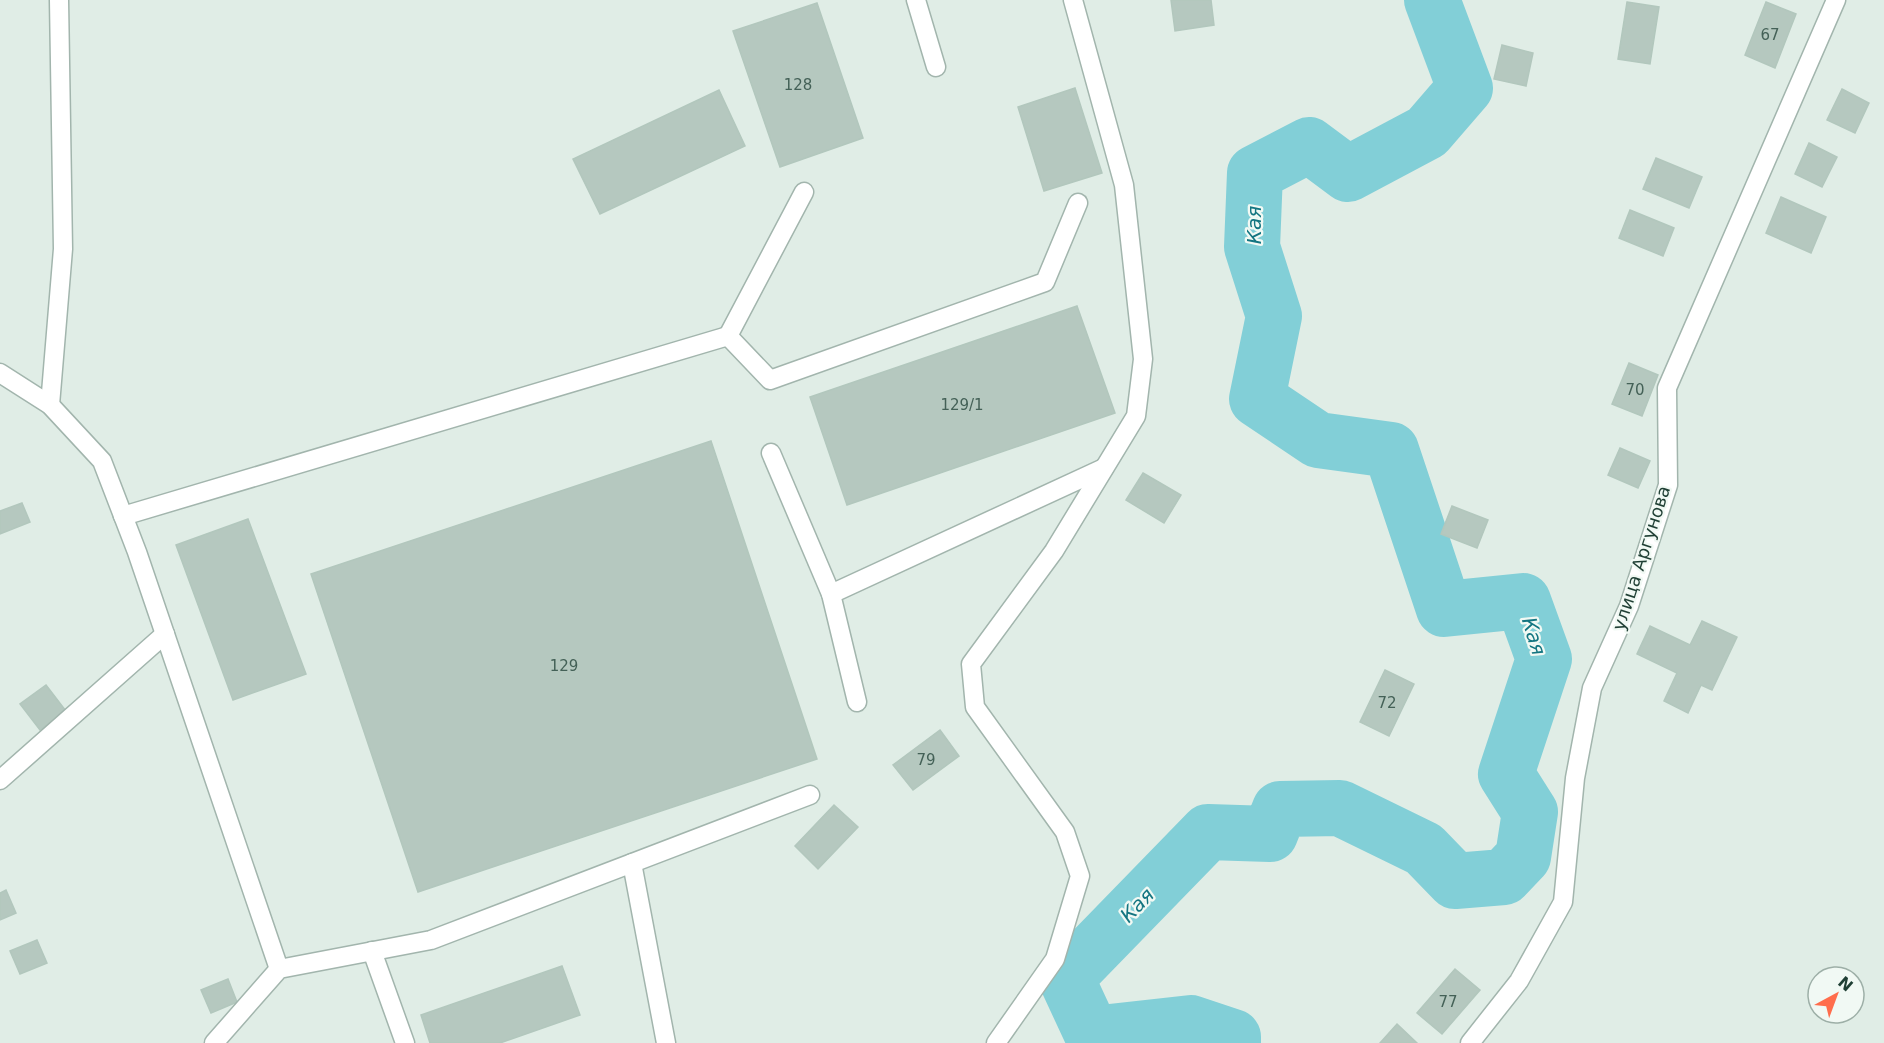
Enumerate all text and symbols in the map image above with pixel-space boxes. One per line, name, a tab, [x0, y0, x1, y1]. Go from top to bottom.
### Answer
house number: 67	[1760, 26, 1780, 44]
house number: 128	[784, 76, 812, 94]
water label: Кая	[1242, 206, 1266, 244]
house number: 70	[1625, 381, 1645, 399]
house number: 129/1	[940, 396, 984, 414]
street label: улица Аргунова	[1608, 483, 1674, 633]
water label: Кая	[1517, 614, 1551, 658]
house number: 129	[550, 657, 578, 675]
house number: 72	[1377, 694, 1397, 712]
house number: 79	[916, 751, 936, 769]
water label: Кая	[1115, 883, 1159, 927]
north arrow	[1806, 965, 1866, 1025]
text: N	[1834, 972, 1857, 996]
house number: 77	[1438, 993, 1458, 1011]

